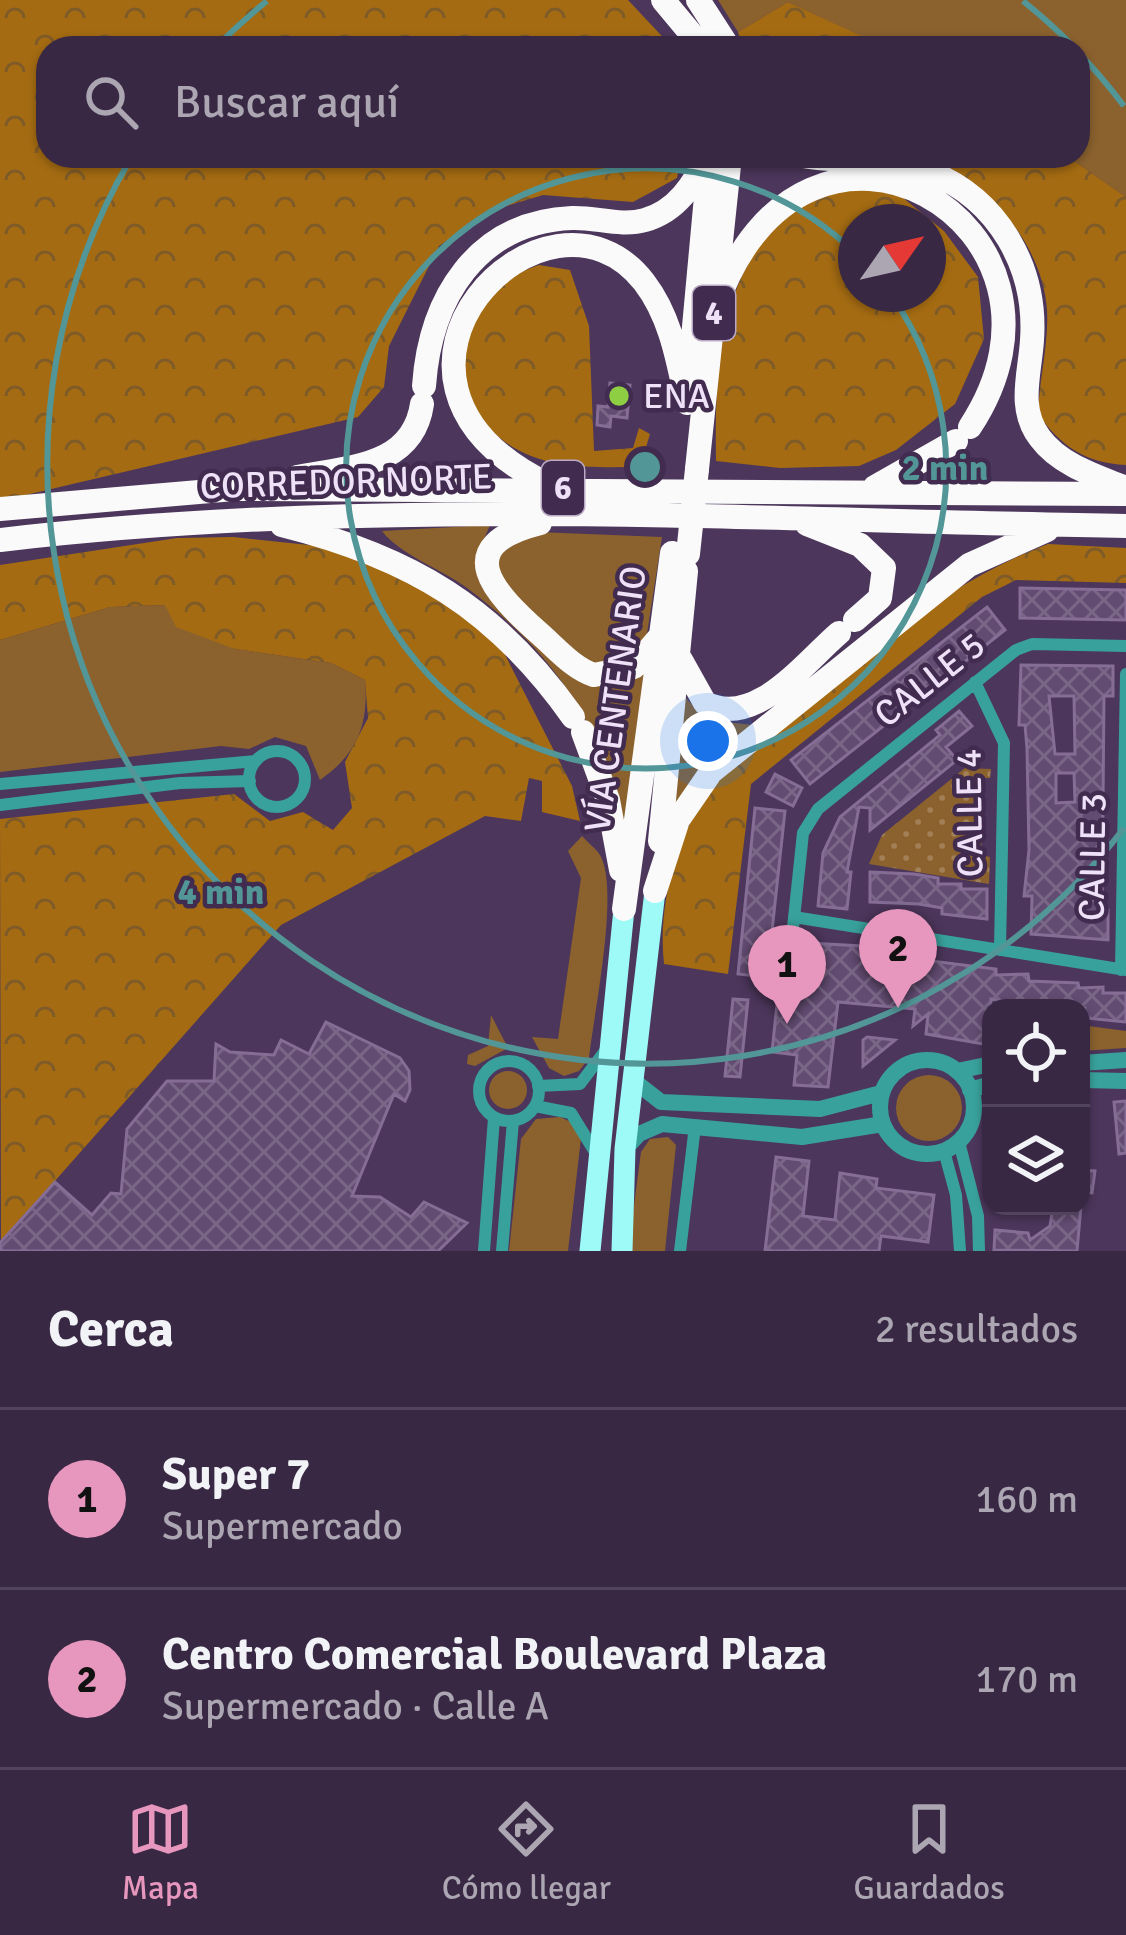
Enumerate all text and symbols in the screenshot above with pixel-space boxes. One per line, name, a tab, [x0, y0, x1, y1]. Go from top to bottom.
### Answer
search box	[36, 36, 1090, 168]
icon: search	[78, 69, 144, 135]
text: Buscar aquí	[174, 75, 399, 130]
north arrow	[838, 204, 946, 312]
road number: 4	[693, 286, 735, 340]
place label: ENA	[643, 374, 710, 419]
marker: ENA	[606, 383, 632, 409]
centre of rings	[624, 446, 666, 488]
text: 2 min	[902, 446, 988, 491]
street label: CORREDOR NORTE	[199, 454, 493, 510]
road number: 6	[542, 461, 584, 515]
street label: VÍA CENTENARIO	[575, 563, 657, 835]
street label: CALLE 5	[866, 623, 994, 737]
your location	[678, 711, 738, 771]
street label: CALLE 4	[946, 748, 994, 878]
street label: CALLE 3	[1069, 792, 1117, 922]
text: 4 min	[178, 870, 264, 915]
pin: 2	[859, 909, 937, 1008]
pin: 1	[748, 925, 826, 1024]
map controls	[982, 999, 1090, 1215]
button: locate	[982, 999, 1090, 1107]
button: layers	[982, 1107, 1090, 1215]
text: Cerca	[48, 1298, 174, 1361]
text: 2 resultados	[875, 1305, 1078, 1353]
text: Super 7	[162, 1447, 310, 1502]
text: 1	[76, 1475, 98, 1523]
text: 160 m	[975, 1475, 1078, 1523]
text: Supermercado	[162, 1502, 403, 1550]
text: Centro Comercial Boulevard Plaza	[162, 1627, 827, 1682]
text: 2	[76, 1655, 98, 1703]
text: 170 m	[975, 1655, 1078, 1703]
text: Supermercado · Calle A	[162, 1682, 549, 1730]
tab: Mapa	[121, 1796, 199, 1909]
tab: Cómo llegar	[442, 1796, 611, 1909]
tab: Guardados	[854, 1796, 1005, 1909]

